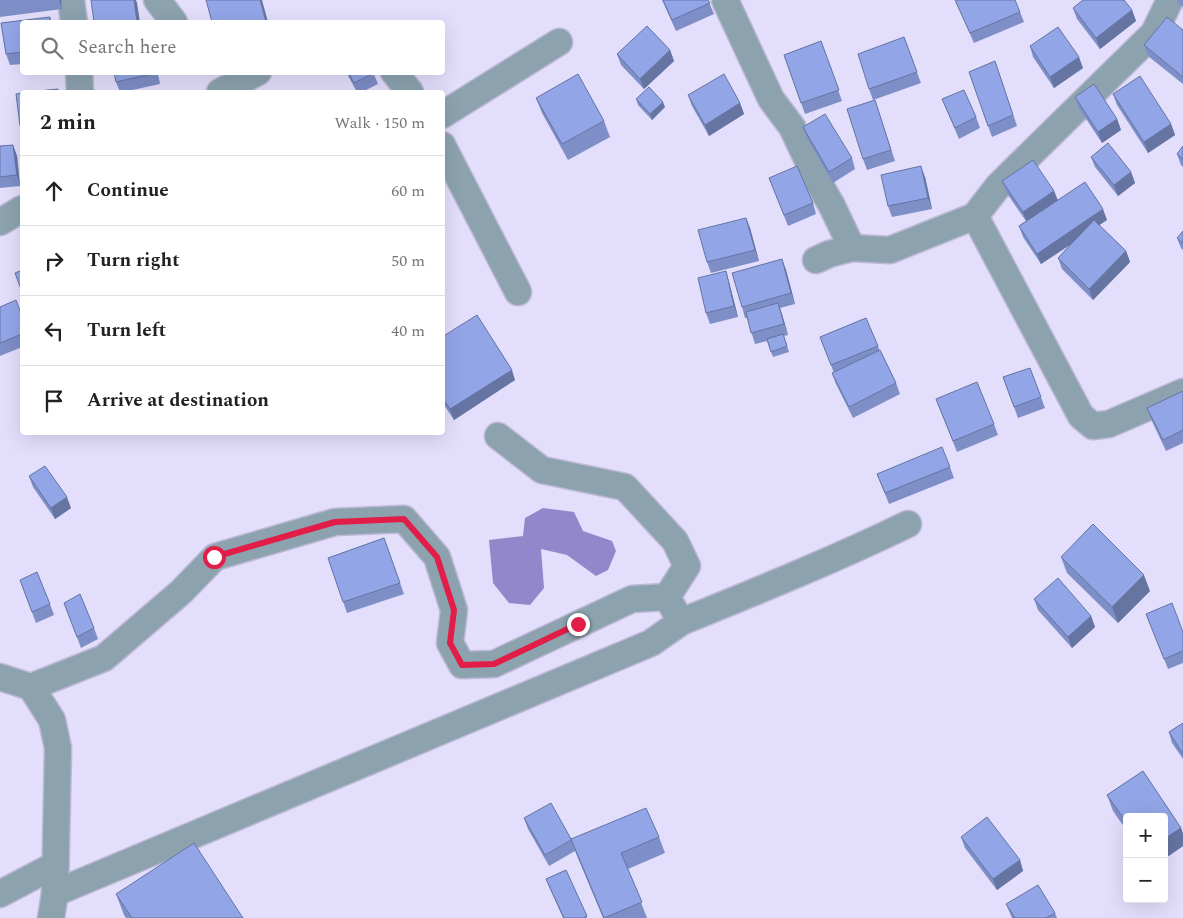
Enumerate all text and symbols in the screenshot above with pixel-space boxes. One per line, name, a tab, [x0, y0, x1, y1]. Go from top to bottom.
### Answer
search box	[20, 20, 445, 75]
text: Search here	[78, 33, 177, 62]
icon: search	[38, 34, 66, 62]
text: 2 min	[40, 107, 96, 139]
text: Walk · 150 m	[334, 111, 425, 135]
text: Continue	[87, 176, 169, 205]
icon: ahead	[40, 177, 68, 205]
text: 60 m	[391, 179, 425, 203]
text: Turn right	[87, 246, 180, 275]
icon: right	[40, 247, 68, 275]
text: 50 m	[391, 249, 425, 273]
text: Turn left	[87, 316, 166, 345]
icon: left	[40, 317, 68, 345]
text: 40 m	[391, 319, 425, 343]
text: Arrive at destination	[87, 386, 269, 415]
icon: arrive	[40, 387, 68, 415]
route start	[203, 546, 226, 569]
route end	[567, 613, 590, 636]
map controls	[1123, 813, 1168, 903]
button: +	[1123, 813, 1168, 858]
button: −	[1123, 858, 1168, 903]

